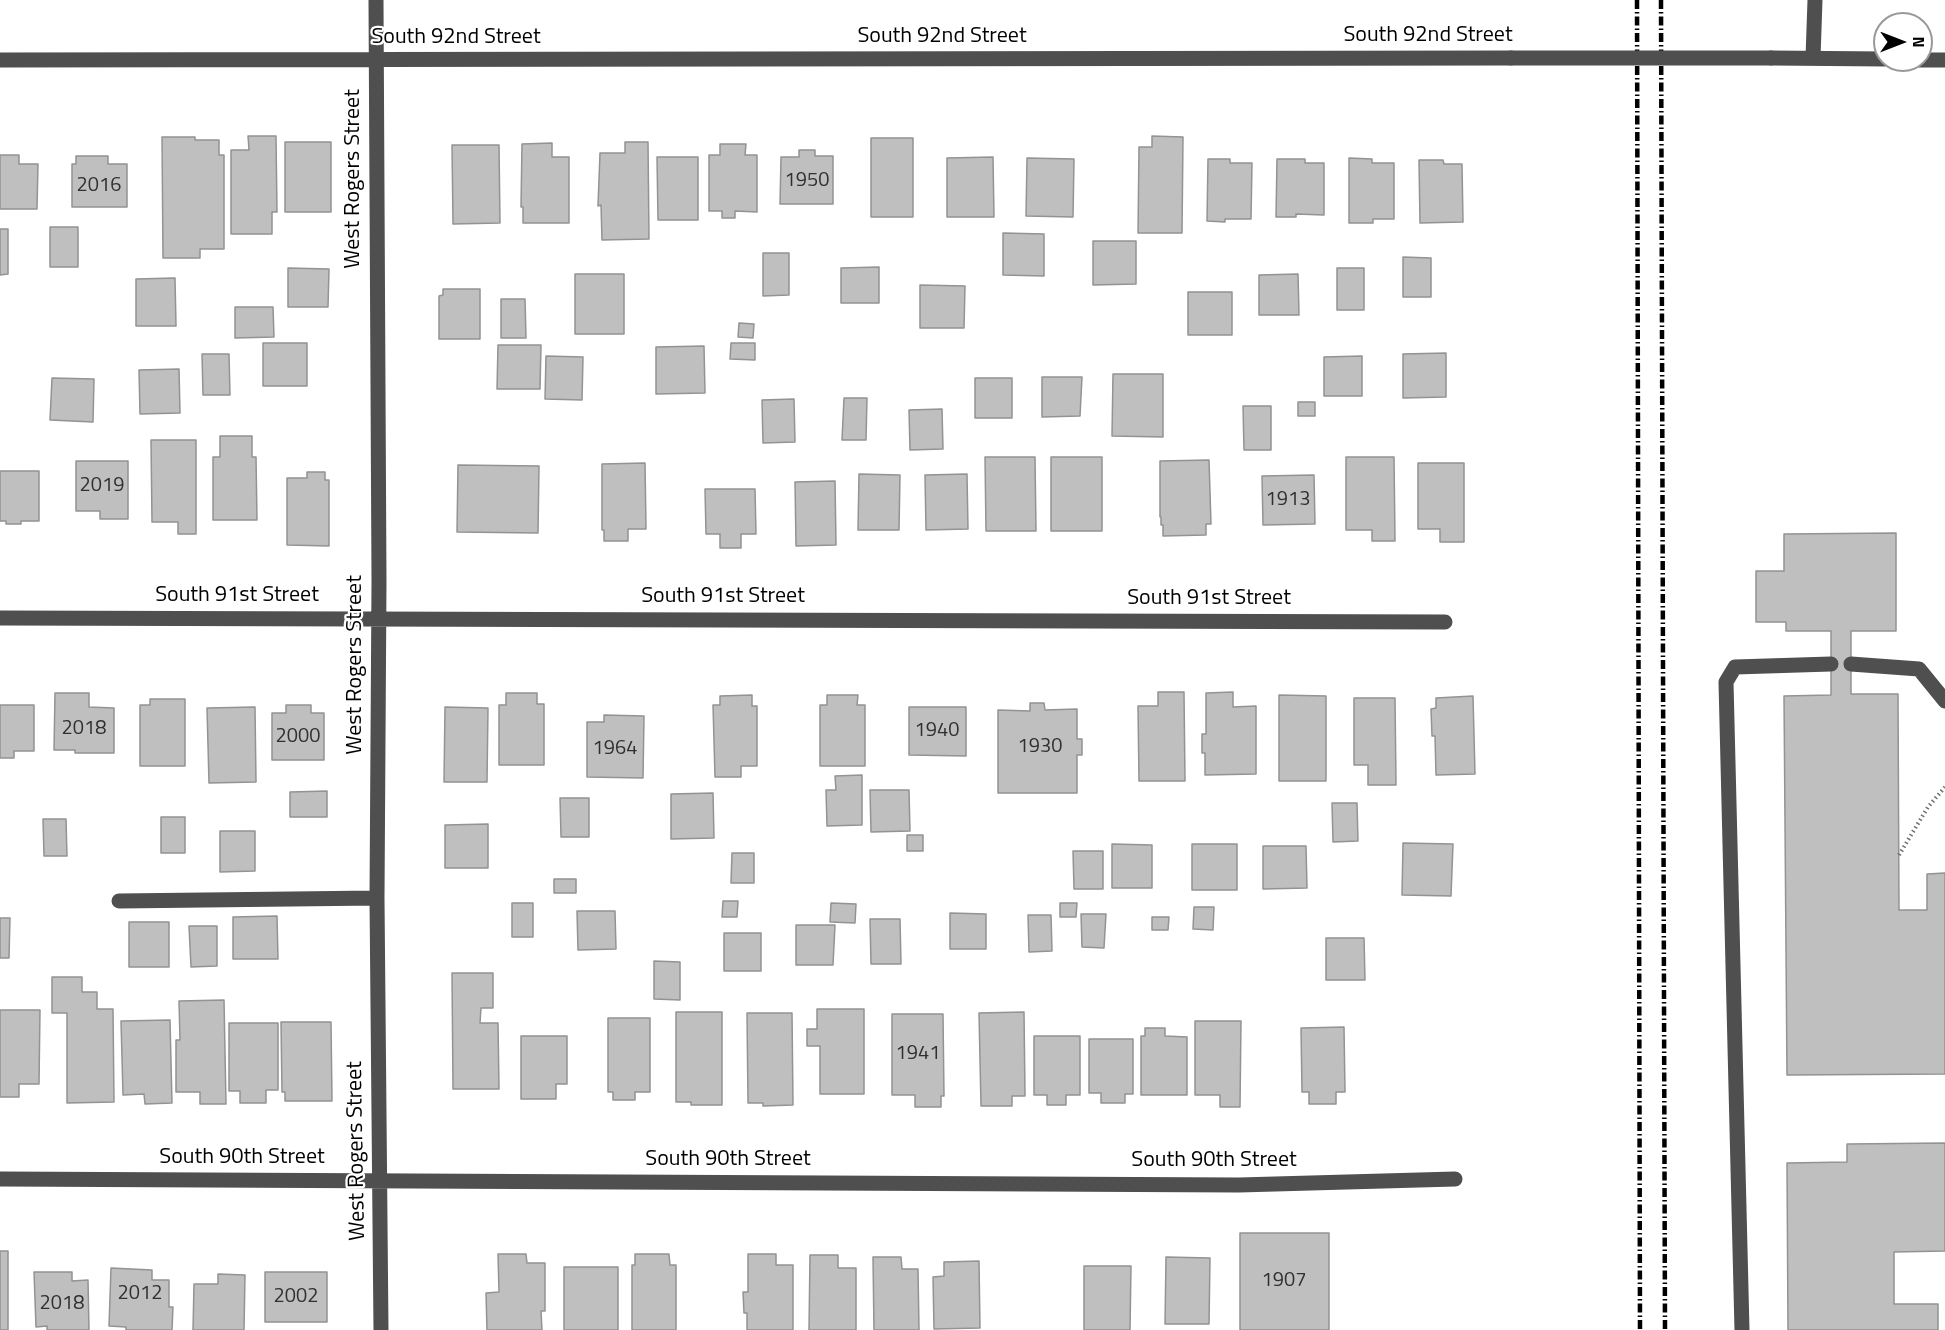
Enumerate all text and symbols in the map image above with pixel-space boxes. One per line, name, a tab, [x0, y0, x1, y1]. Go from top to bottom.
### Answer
north arrow	[1873, 12, 1933, 72]
street label: South 92nd Street	[1343, 23, 1513, 49]
street label: South 92nd Street	[857, 24, 1027, 50]
street label: South 92nd Street	[371, 25, 541, 51]
text: N	[1907, 36, 1931, 48]
street label: West Rogers Street	[341, 89, 367, 269]
house number: 1950	[785, 169, 829, 193]
house number: 2016	[77, 174, 121, 198]
house number: 2019	[80, 474, 124, 498]
house number: 1913	[1266, 488, 1310, 512]
street label: West Rogers Street	[343, 575, 369, 755]
street label: South 91st Street	[155, 583, 319, 609]
street label: South 91st Street	[641, 584, 805, 610]
street label: South 91st Street	[1127, 586, 1291, 612]
house number: 2018	[62, 717, 106, 741]
house number: 1940	[915, 719, 959, 743]
house number: 2000	[276, 725, 320, 749]
house number: 1930	[1018, 735, 1062, 759]
house number: 1964	[593, 737, 637, 761]
house number: 1941	[896, 1042, 940, 1066]
street label: West Rogers Street	[342, 1061, 372, 1241]
street label: South 90th Street	[159, 1145, 325, 1171]
street label: South 90th Street	[645, 1147, 811, 1173]
street label: South 90th Street	[1131, 1148, 1297, 1174]
house number: 1907	[1262, 1269, 1306, 1293]
house number: 2012	[118, 1282, 162, 1306]
house number: 2002	[274, 1285, 318, 1309]
house number: 2018	[40, 1292, 84, 1316]

